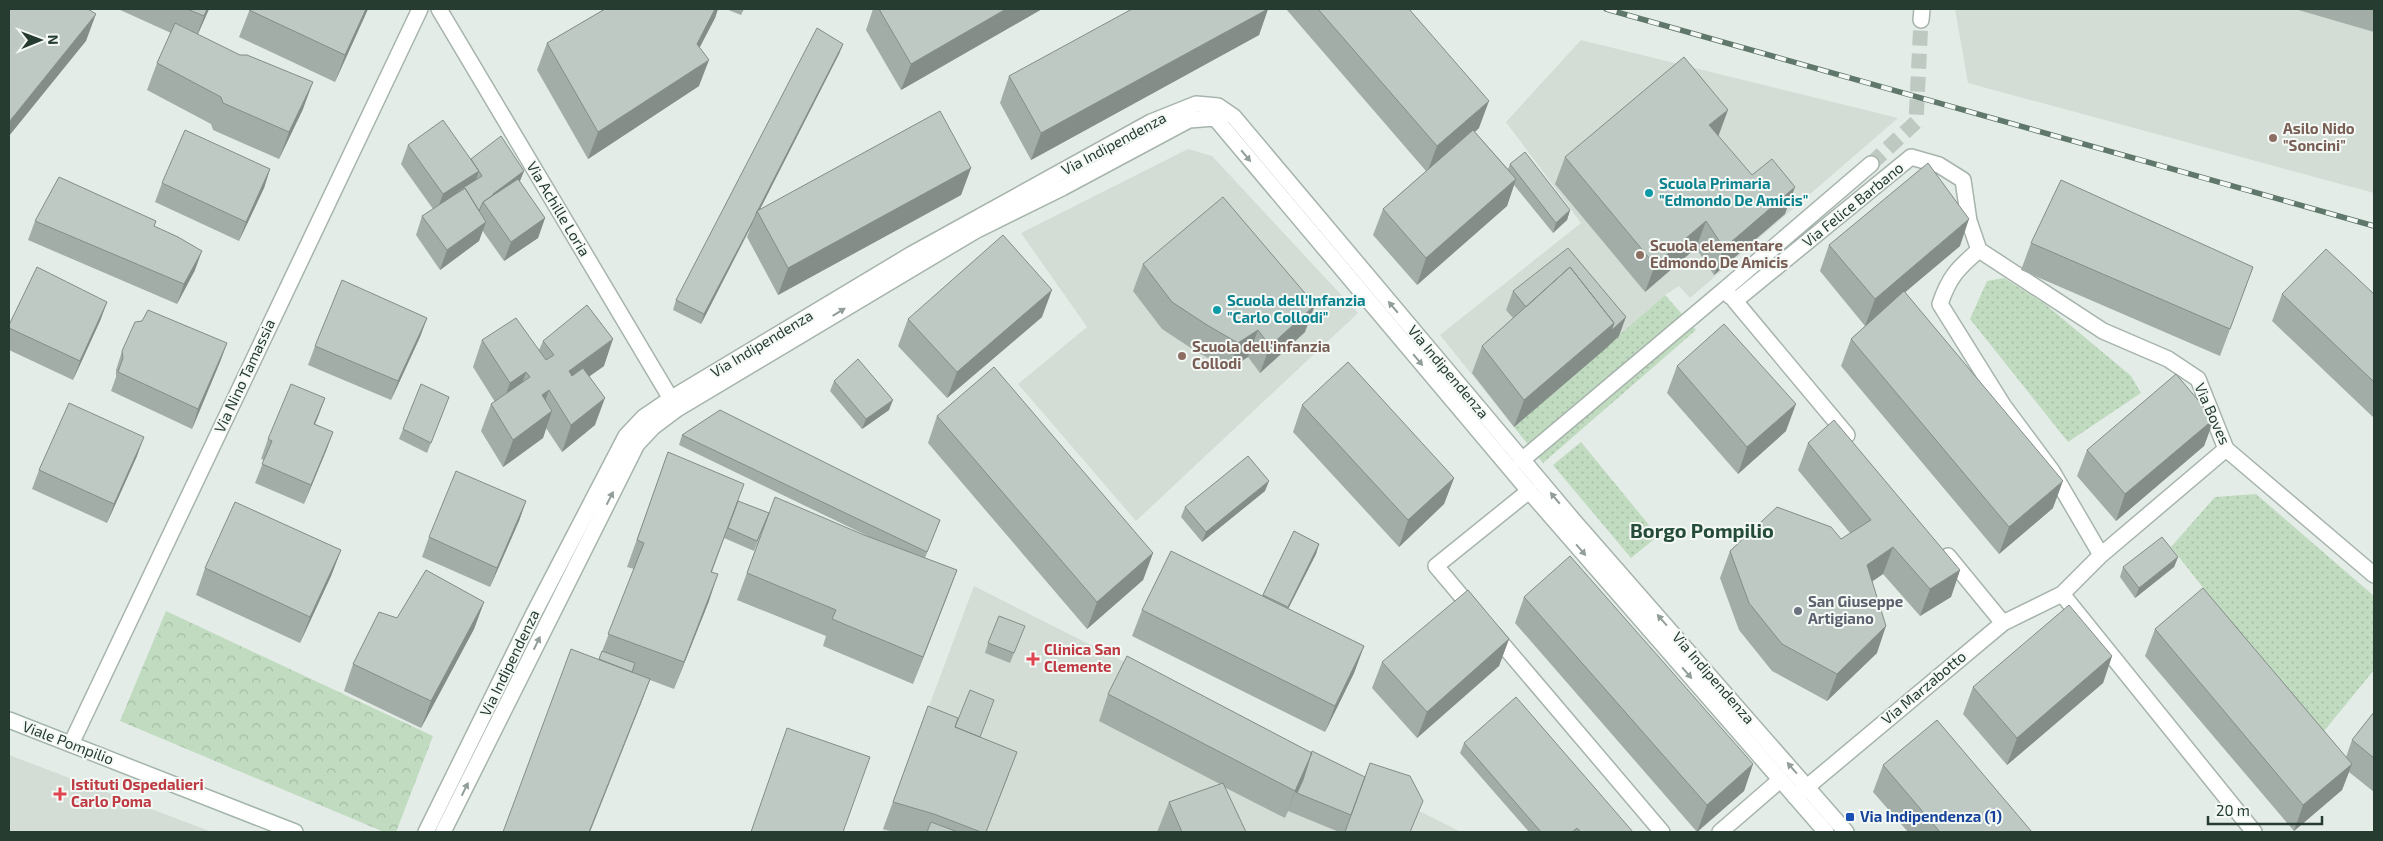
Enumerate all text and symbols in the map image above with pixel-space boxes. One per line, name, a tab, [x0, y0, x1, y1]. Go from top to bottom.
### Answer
north arrow	[15, 15, 65, 65]
text: N	[45, 35, 62, 45]
street label: Via Indipendenza	[1058, 108, 1169, 178]
place label: Asilo Nido "Soncini"	[2283, 119, 2355, 154]
marker: Asilo Nido "Soncini"	[2267, 132, 2279, 144]
one-way arrow	[1241, 149, 1252, 162]
street label: Via Achille Loria	[523, 158, 594, 259]
street label: Via Felice Barbano	[1798, 158, 1906, 250]
place label: Scuola Primaria "Edmondo De Amicis"	[1659, 174, 1808, 209]
marker: Scuola Primaria "Edmondo De Amicis"	[1643, 187, 1655, 199]
place label: Scuola elementare Edmondo De Amicis	[1650, 236, 1788, 271]
marker: Scuola elementare Edmondo De Amicis	[1634, 249, 1646, 261]
place label: Scuola dell'Infanzia "Carlo Collodi"	[1227, 291, 1366, 326]
one-way arrow	[1388, 301, 1399, 314]
marker: Scuola dell'Infanzia "Carlo Collodi"	[1211, 304, 1223, 316]
street label: Via Indipendenza	[707, 306, 816, 381]
one-way arrow	[833, 308, 846, 317]
street label: Via Nino Tamassia	[210, 316, 278, 435]
street label: Via Indipendenza	[1405, 321, 1493, 422]
place label: Scuola dell'infanzia Collodi	[1192, 337, 1330, 372]
marker: Scuola dell'infanzia Collodi	[1176, 350, 1188, 362]
one-way arrow	[1413, 354, 1424, 367]
street label: Via Boves	[2191, 380, 2234, 447]
one-way arrow	[606, 491, 614, 505]
one-way arrow	[1549, 492, 1560, 505]
district label: Borgo Pompilio	[1630, 518, 1774, 542]
one-way arrow	[1575, 544, 1587, 556]
place label: San Giuseppe Artigiano	[1808, 592, 1903, 627]
marker: San Giuseppe Artigiano	[1792, 605, 1804, 617]
street label: Via Indipendenza	[476, 606, 543, 719]
one-way arrow	[1656, 614, 1667, 627]
street label: Via Indipendenza	[1669, 628, 1759, 727]
one-way arrow	[533, 636, 541, 650]
place label: Clinica San Clemente	[1044, 640, 1121, 675]
street label: Via Marzabotto	[1877, 647, 1969, 728]
marker: Clinica San Clemente	[1026, 652, 1040, 666]
one-way arrow	[1682, 666, 1693, 679]
street label: Viale Pompilio	[20, 716, 117, 768]
one-way arrow	[1787, 762, 1798, 775]
place label: Istituti Ospedalieri Carlo Poma	[71, 775, 204, 810]
one-way arrow	[461, 781, 469, 796]
marker: Istituti Ospedalieri Carlo Poma	[53, 787, 67, 801]
scale bar	[2208, 794, 2322, 826]
text: 20 m	[2216, 801, 2250, 819]
place label: Via Indipendenza (1)	[1860, 807, 2002, 825]
marker: Via Indipendenza (1)	[1844, 811, 1856, 823]

